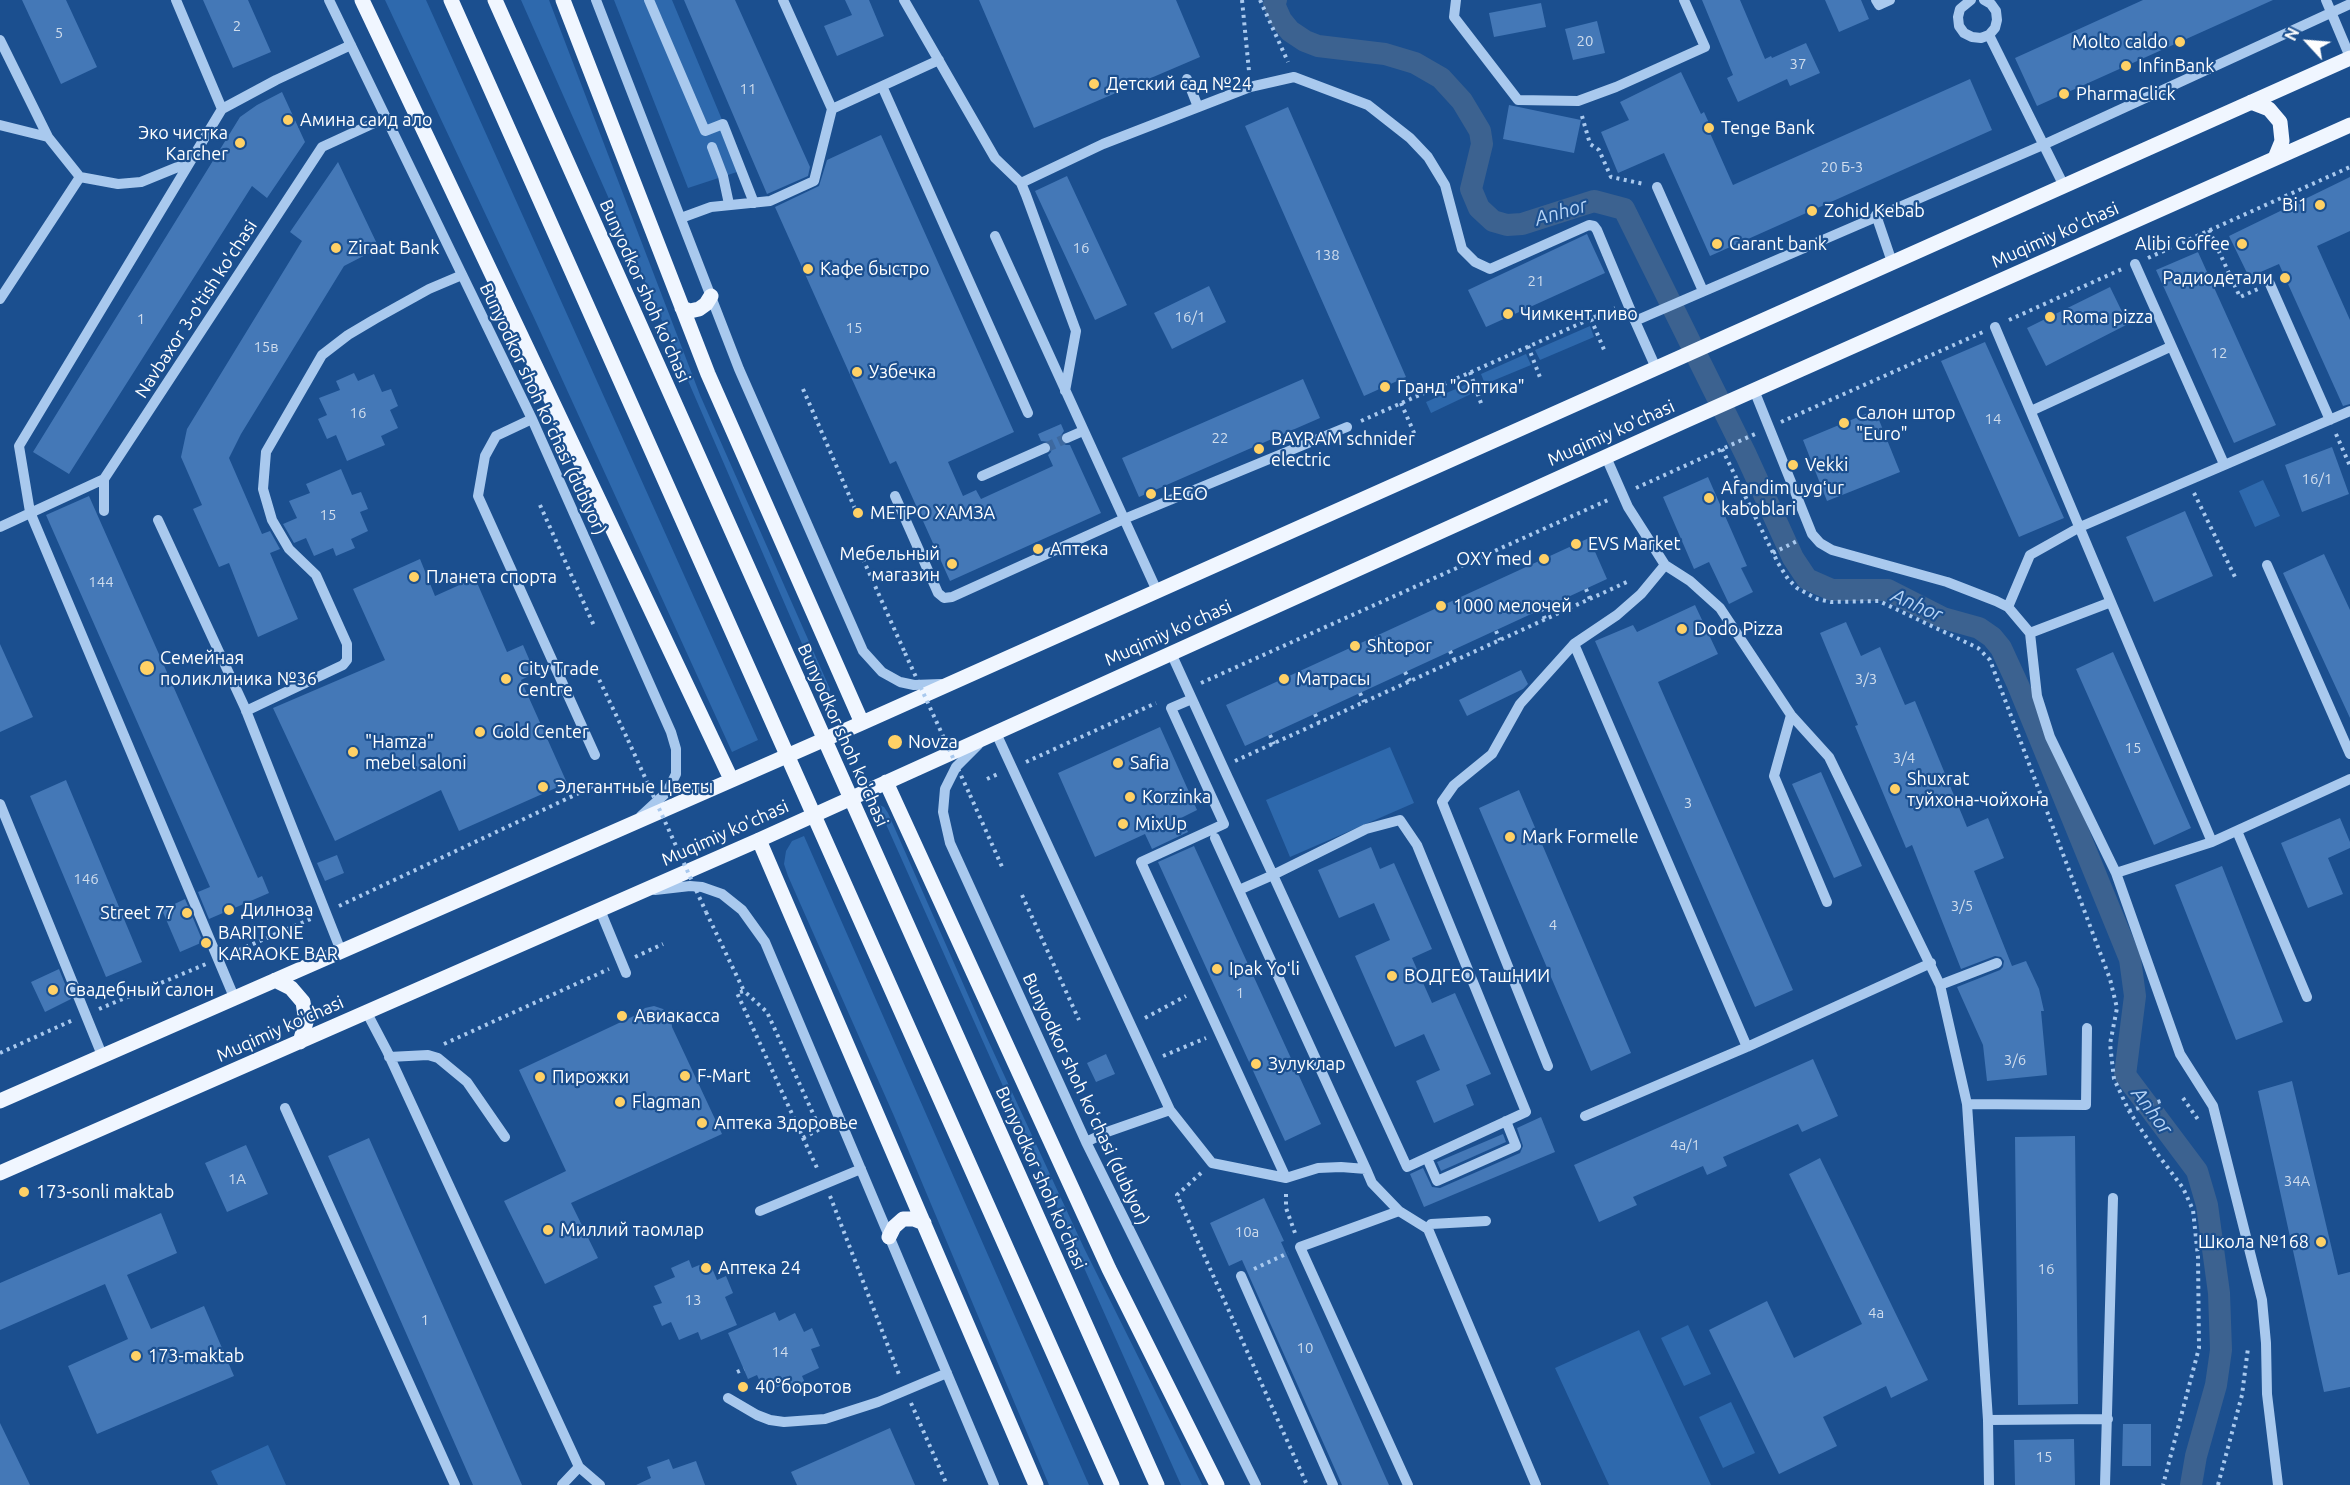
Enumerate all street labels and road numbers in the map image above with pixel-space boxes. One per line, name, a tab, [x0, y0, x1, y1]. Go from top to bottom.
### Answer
street label: Bunyodkor shoh ko'chasi	[595, 196, 695, 386]
street label: Muqimiy ko'chasi	[1988, 197, 2122, 273]
street label: Navbaxor 3-o'tish ko'chasi	[130, 216, 262, 402]
street label: Bunyodkor shoh koʻchasi (dublyor)	[475, 280, 611, 538]
street label: Muqimiy ko'chasi	[1544, 395, 1678, 471]
street label: Muqimiy ko'chasi	[1101, 595, 1235, 671]
street label: Bunyodkor shoh ko'chasi	[793, 640, 893, 830]
street label: Muqimiy ko'chasi	[658, 795, 792, 871]
street label: Bunyodkor shoh koʻchasi (dublyor)	[1018, 970, 1154, 1228]
street label: Muqimiy ko'chasi	[213, 991, 347, 1067]
street label: Bunyodkor shoh ko'chasi	[991, 1083, 1091, 1273]

